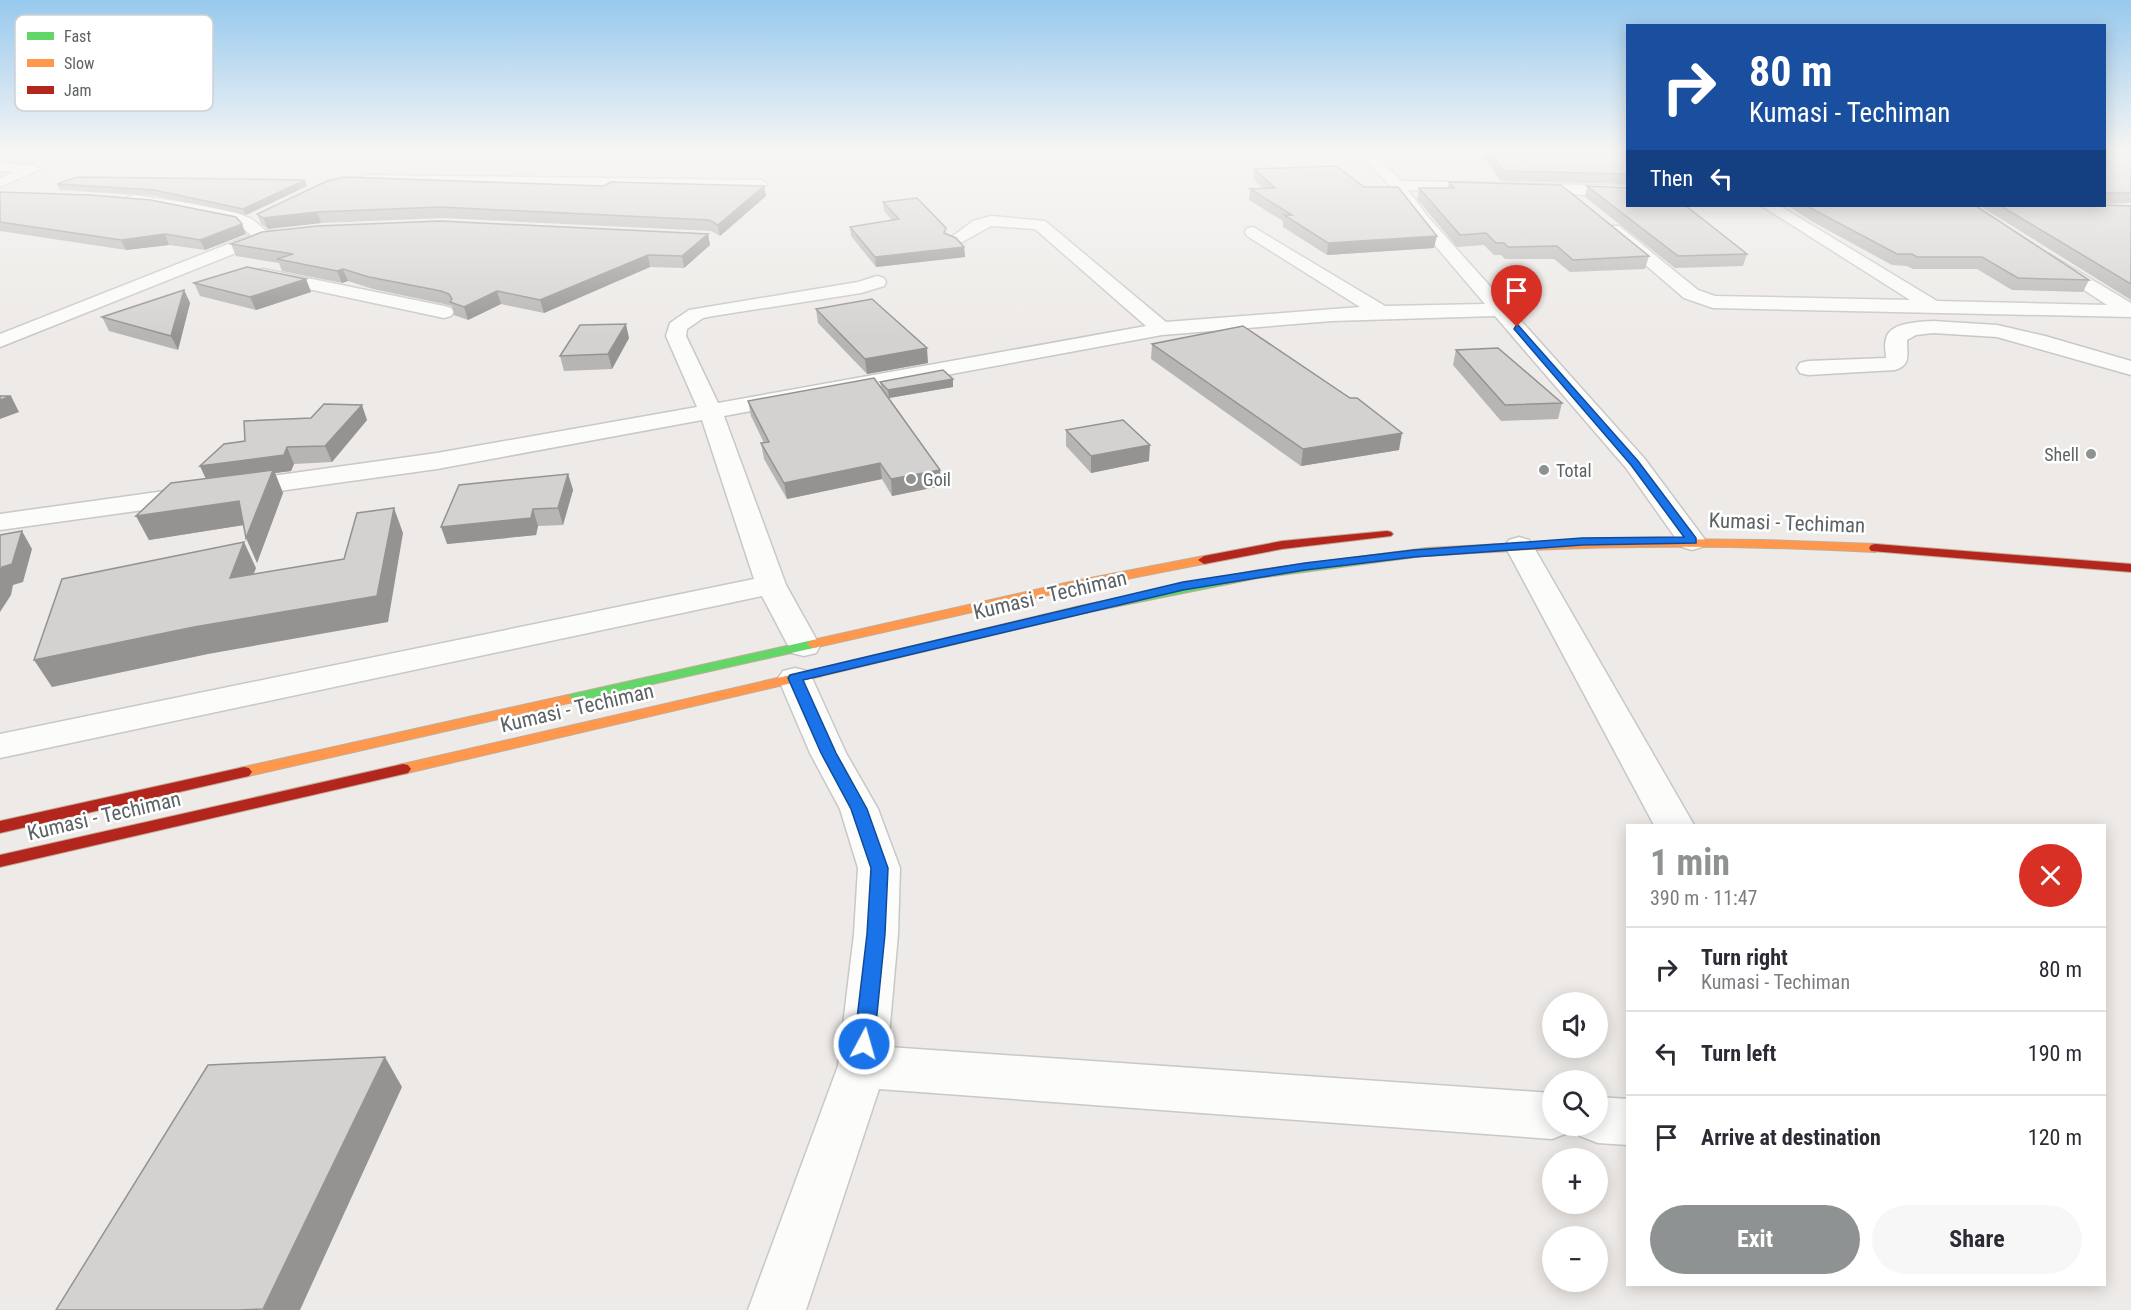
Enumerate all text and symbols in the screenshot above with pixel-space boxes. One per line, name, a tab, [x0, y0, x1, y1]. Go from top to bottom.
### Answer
legend	[15, 15, 213, 111]
text: Fast	[64, 27, 91, 46]
text: 80 m	[1749, 47, 1832, 96]
icon: right	[1650, 48, 1728, 126]
text: Slow	[64, 54, 94, 73]
text: Jam	[64, 81, 91, 100]
text: Kumasi - Techiman	[1749, 97, 1950, 129]
icon: left	[1705, 162, 1738, 195]
text: Then	[1650, 166, 1693, 191]
pin	[1491, 265, 1542, 327]
icon: arrive	[1500, 274, 1533, 307]
place label: Shell	[2044, 444, 2079, 465]
marker: Shell	[2084, 447, 2098, 461]
place label: Total	[1556, 460, 1592, 481]
marker: Total	[1537, 463, 1551, 477]
place label: Goil	[923, 469, 951, 490]
marker: Goil	[904, 472, 918, 486]
street label: Kumasi - Techiman	[1708, 508, 1866, 538]
street label: Kumasi - Techiman	[971, 566, 1129, 624]
street label: Kumasi - Techiman	[498, 679, 656, 737]
street label: Kumasi - Techiman	[25, 787, 183, 845]
text: 1 min	[1650, 842, 1730, 884]
button: close	[2019, 844, 2082, 907]
text: 390 m · 11:47	[1650, 886, 1757, 910]
text: Turn right	[1701, 945, 1788, 970]
icon: right	[1650, 953, 1683, 986]
text: 80 m	[2039, 957, 2082, 982]
text: Kumasi - Techiman	[1701, 970, 1850, 994]
map controls	[1542, 992, 1608, 1292]
button: sound	[1542, 992, 1608, 1058]
position arrow	[832, 1012, 896, 1076]
icon: left	[1650, 1037, 1683, 1070]
text: Turn left	[1701, 1041, 1776, 1066]
text: 190 m	[2028, 1041, 2082, 1066]
button: search	[1542, 1070, 1608, 1136]
icon: arrive	[1650, 1121, 1683, 1154]
text: Arrive at destination	[1701, 1125, 1881, 1150]
text: 120 m	[2028, 1125, 2082, 1150]
button: +	[1542, 1148, 1608, 1214]
button: Exit	[1650, 1205, 1860, 1274]
button: Share	[1872, 1205, 2082, 1274]
button: −	[1542, 1226, 1608, 1292]

